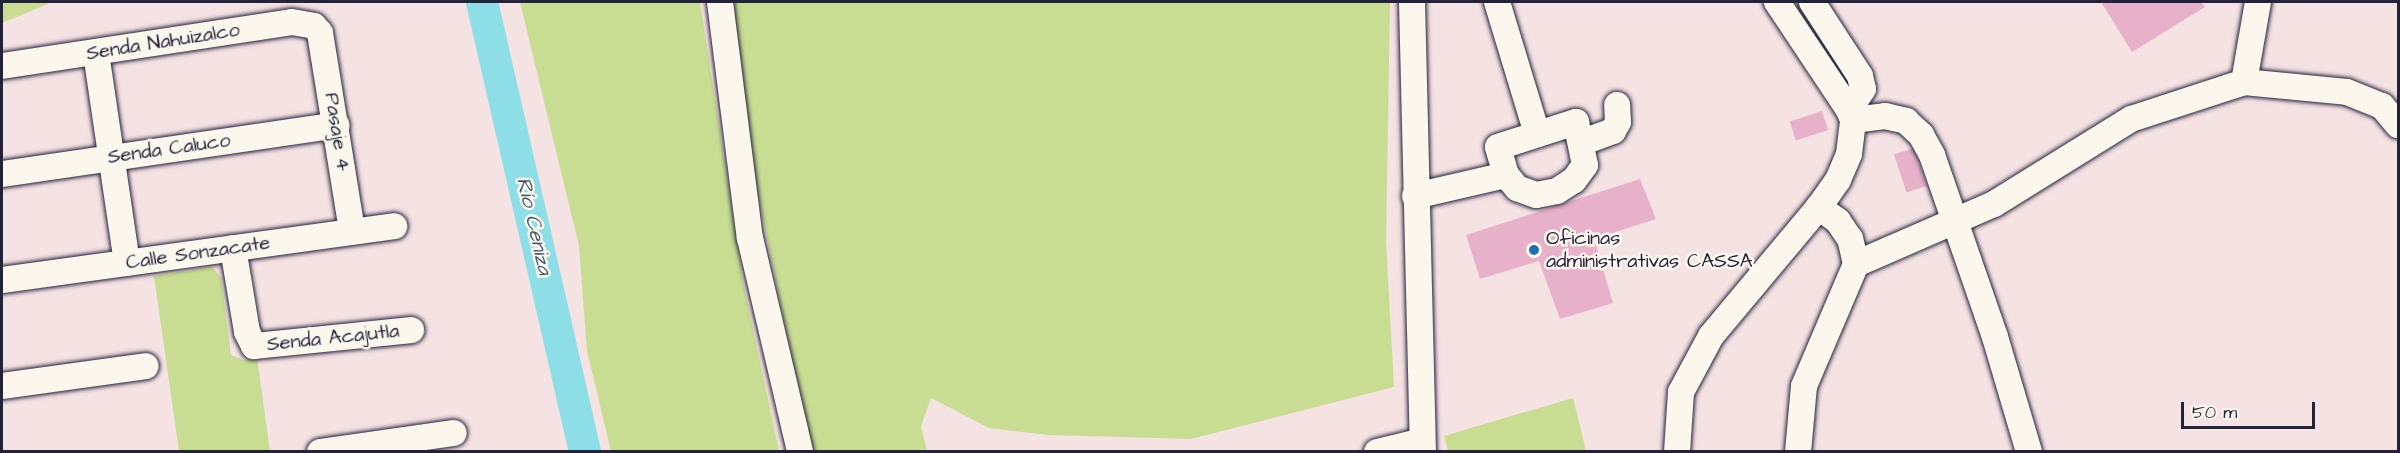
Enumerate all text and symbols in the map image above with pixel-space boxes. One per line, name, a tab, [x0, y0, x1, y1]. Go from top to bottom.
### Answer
street label: Senda Nahuizalco	[85, 18, 241, 66]
street label: Pasaje 4	[319, 91, 355, 173]
street label: Senda Caluco	[106, 129, 232, 169]
water label: Río Ceniza	[511, 175, 557, 277]
place label: Oficinas administrativas CASSA	[1546, 226, 1753, 273]
street label: Calle Sonzacate	[124, 231, 272, 275]
marker: Oficinas administrativas CASSA	[1527, 243, 1541, 257]
street label: Senda Acajutla	[266, 319, 400, 357]
scale bar	[2184, 390, 2318, 428]
text: 50 m	[2192, 400, 2237, 425]

